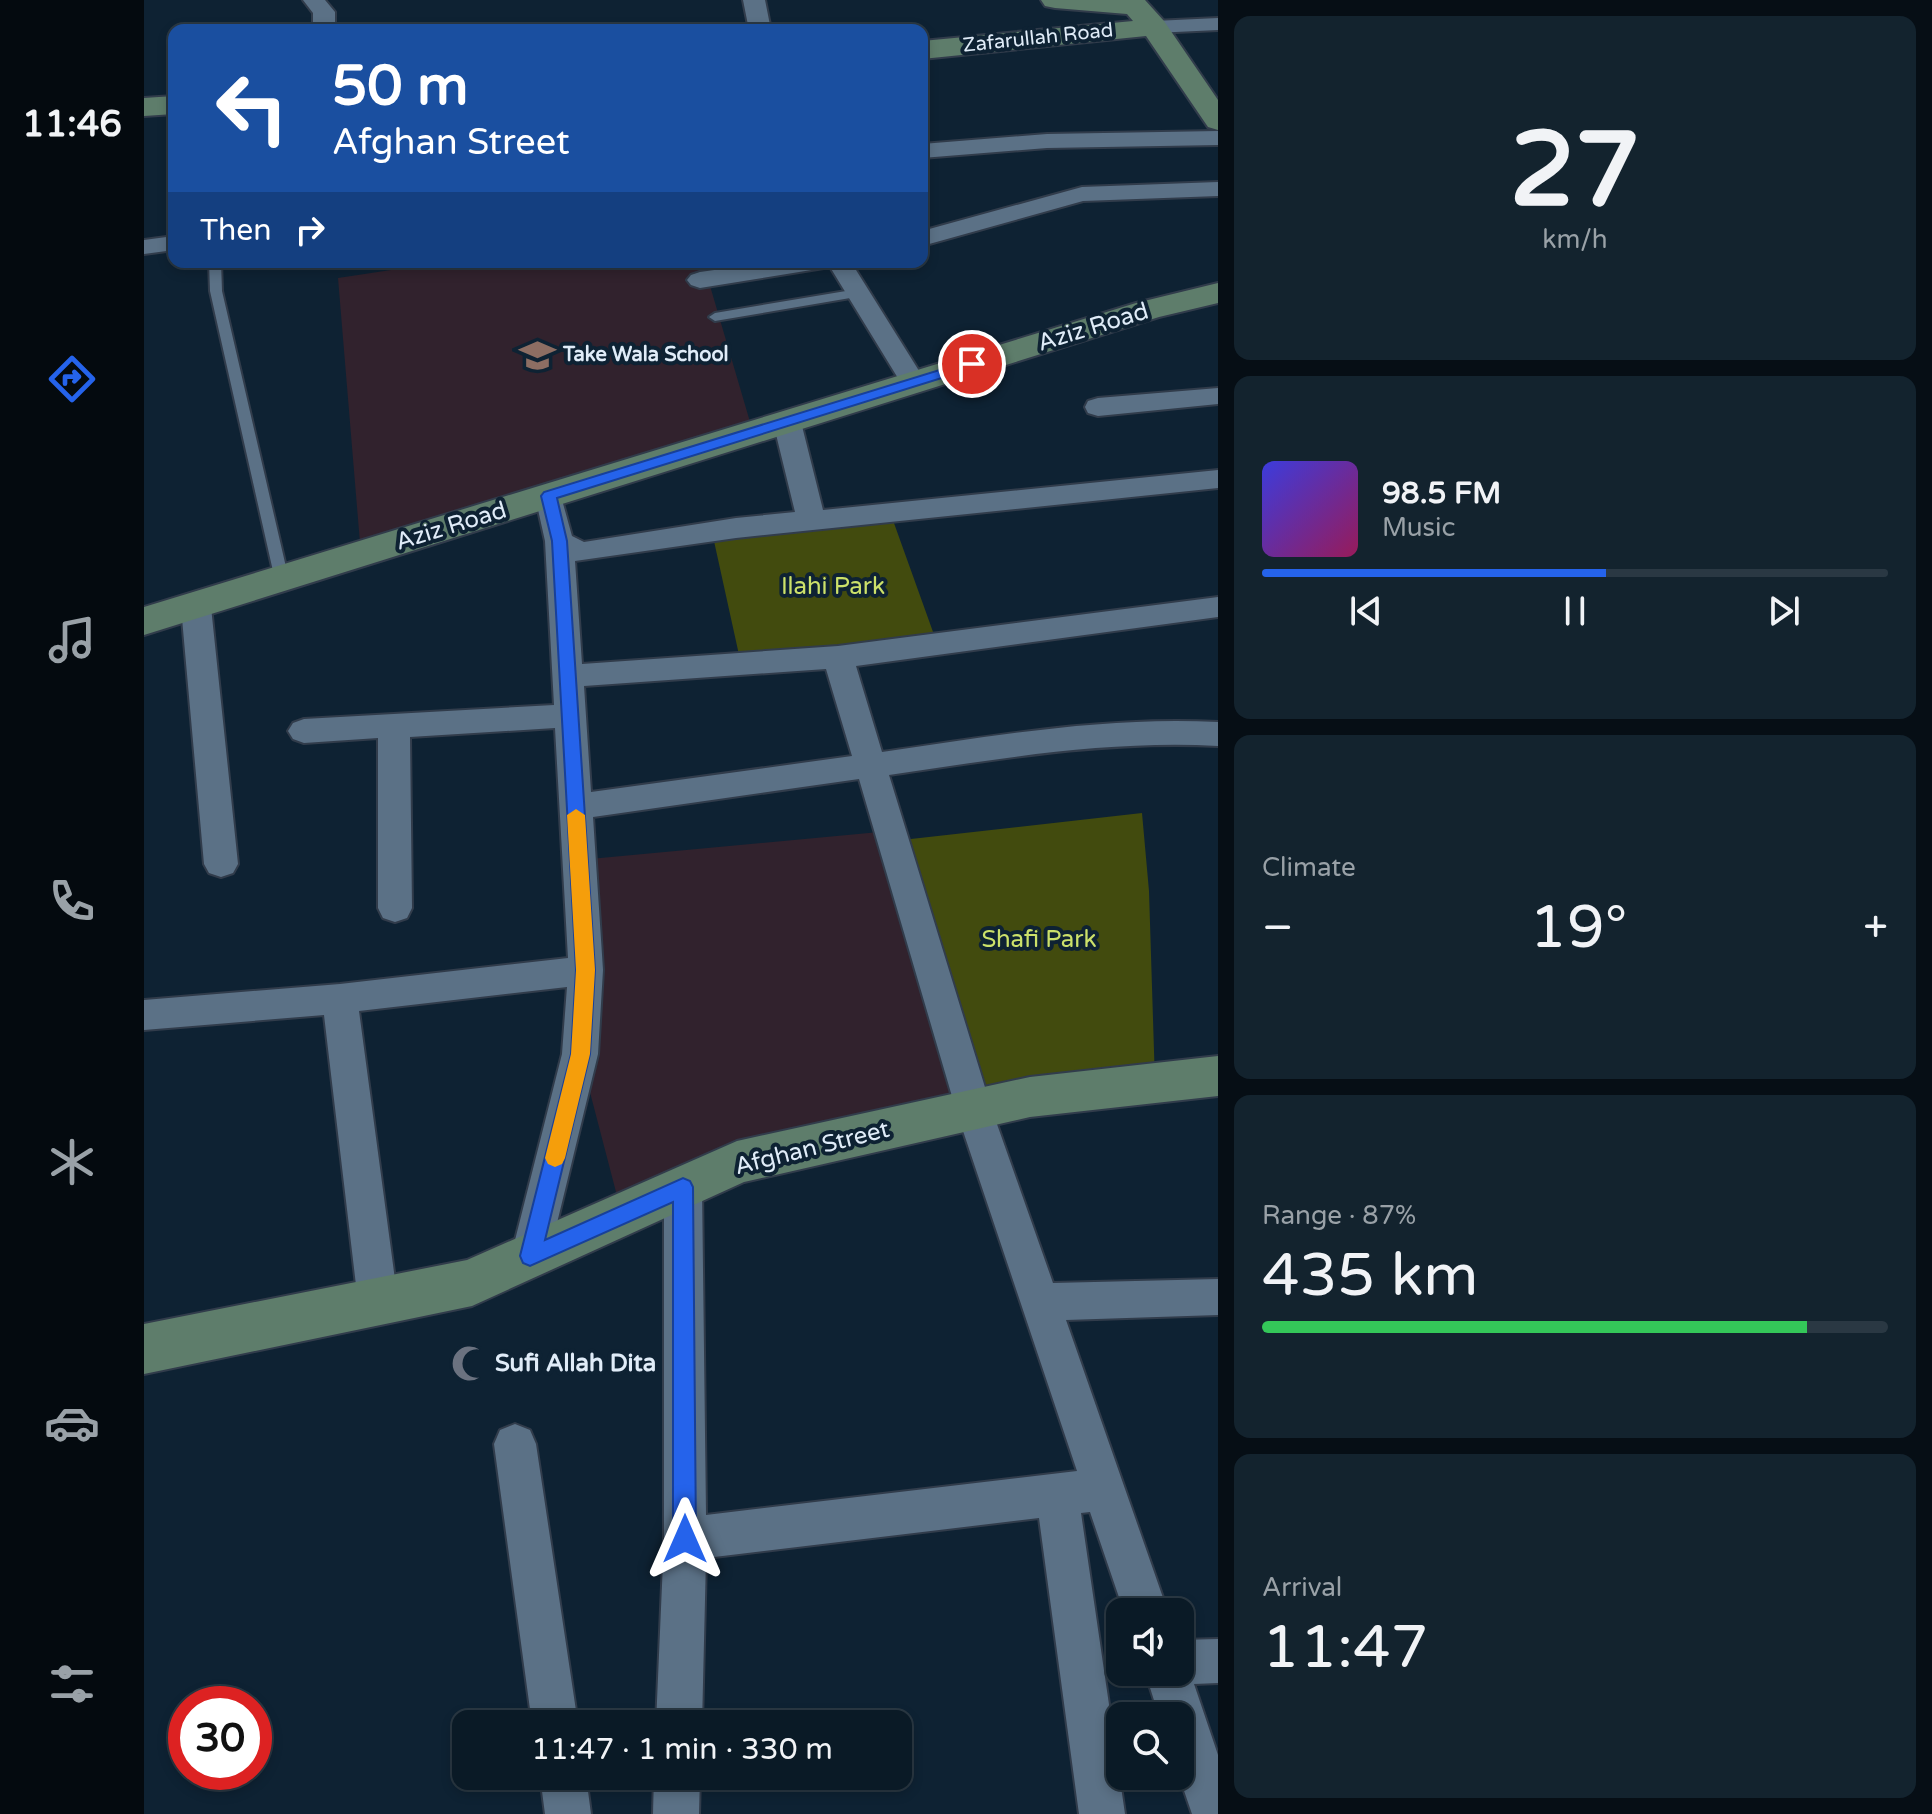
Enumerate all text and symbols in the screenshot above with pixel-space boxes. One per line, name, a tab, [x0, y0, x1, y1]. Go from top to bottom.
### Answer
street label: Zafarullah Road	[962, 18, 1114, 58]
text: 50 m	[332, 53, 468, 120]
icon: left	[200, 56, 304, 160]
text: 11:46	[22, 103, 122, 146]
text: 27	[1510, 109, 1640, 234]
text: Afghan Street	[332, 121, 570, 164]
icon: right	[288, 208, 332, 252]
text: Then	[200, 212, 272, 249]
text: km/h	[1542, 224, 1608, 255]
street label: Aziz Road	[1034, 296, 1152, 358]
pin	[938, 330, 1006, 398]
school or university icon: Take Wala School	[518, 336, 556, 374]
icon: arrive	[950, 342, 994, 386]
place label: Take Wala School	[562, 343, 729, 367]
icon: directions	[44, 351, 100, 407]
text: 98.5 FM	[1382, 475, 1501, 512]
street label: Aziz Road	[392, 495, 510, 557]
text: Music	[1382, 512, 1455, 543]
park label: Ilahi Park	[781, 572, 885, 601]
icon: previous	[1344, 589, 1388, 633]
icon: pause	[1553, 589, 1597, 633]
icon: next	[1762, 589, 1806, 633]
icon: music	[44, 612, 100, 668]
text: Climate	[1262, 852, 1356, 883]
icon: phone	[44, 873, 100, 929]
text: 19°	[1529, 892, 1627, 964]
text: −	[1262, 902, 1293, 955]
text: +	[1863, 902, 1888, 955]
park label: Shafi Park	[981, 925, 1097, 954]
street label: Afghan Street	[732, 1115, 892, 1181]
icon: climate	[44, 1134, 100, 1190]
text: Range · 87%	[1262, 1200, 1416, 1231]
text: 435 km	[1262, 1240, 1478, 1312]
mosque icon: Sufi Allah Dita	[450, 1344, 488, 1382]
place label: Sufi Allah Dita	[495, 1349, 656, 1378]
icon: car	[44, 1395, 100, 1451]
position arrow	[643, 1497, 727, 1581]
text: Arrival	[1262, 1572, 1342, 1603]
map controls	[1106, 1598, 1194, 1790]
button: sound	[1106, 1598, 1194, 1686]
text: 11:47	[1262, 1612, 1428, 1684]
icon: filters	[44, 1656, 100, 1712]
speed limit sign: 30	[168, 1686, 272, 1790]
button: search	[1106, 1702, 1194, 1790]
text: 11:47 · 1 min · 330 m	[531, 1731, 833, 1768]

